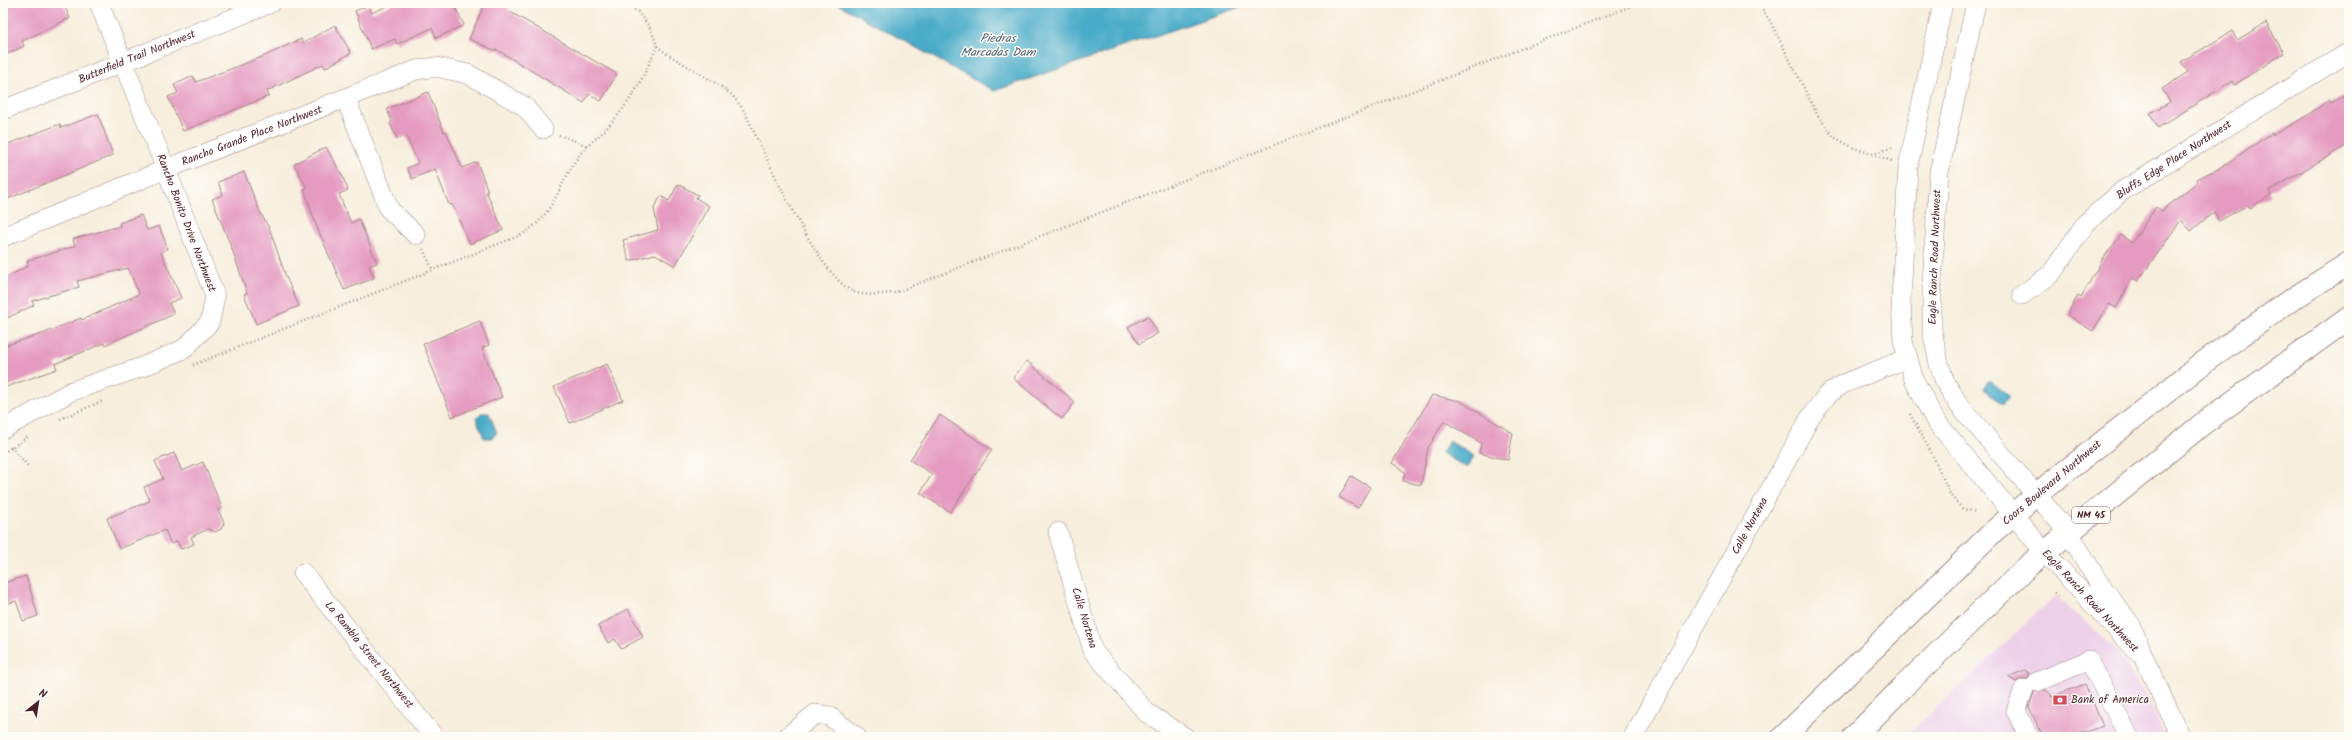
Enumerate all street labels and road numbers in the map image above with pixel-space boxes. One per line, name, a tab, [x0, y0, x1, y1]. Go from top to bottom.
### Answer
street label: Butterfield Trail Northwest	[76, 25, 199, 89]
street label: Rancho Grande Place Northwest	[179, 101, 326, 171]
street label: Bluffs Edge Place Northwest	[2113, 115, 2236, 204]
street label: Rancho Bonito Drive Northwest	[151, 151, 221, 295]
street label: Eagle Ranch Road Northwest	[1924, 188, 1946, 325]
street label: Coors Boulevard Northwest	[1998, 435, 2106, 530]
street label: Calle Nortena	[1727, 494, 1773, 558]
road number: NM 45	[2072, 507, 2110, 523]
street label: Eagle Ranch Road Northwest	[2037, 545, 2143, 657]
street label: Calle Nortena	[1066, 585, 1102, 651]
street label: La Rambla Street Northwest	[320, 597, 419, 713]

